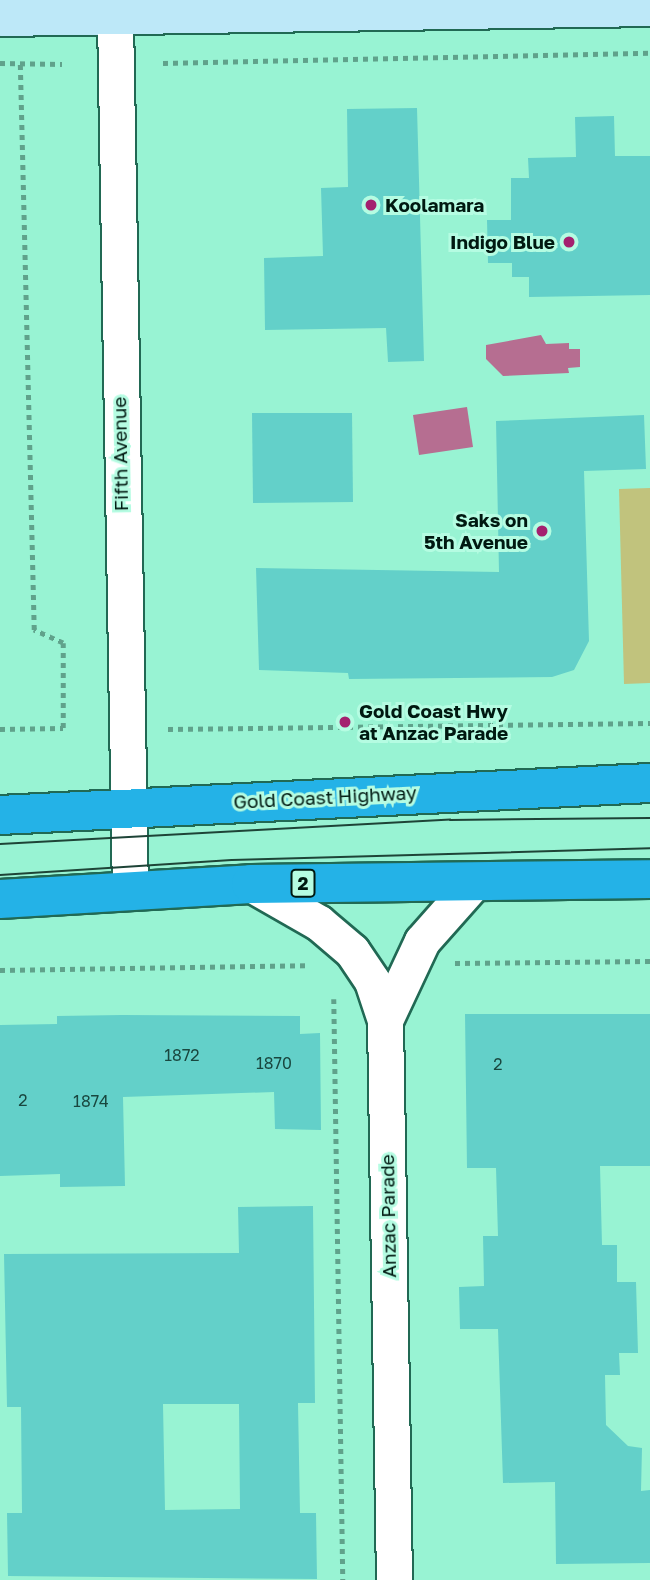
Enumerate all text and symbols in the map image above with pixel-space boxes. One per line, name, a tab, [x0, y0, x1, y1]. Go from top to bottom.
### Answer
place label: Koolamara	[385, 194, 484, 216]
marker: Koolamara	[363, 197, 379, 213]
place label: Indigo Blue	[450, 231, 555, 253]
marker: Indigo Blue	[561, 234, 577, 250]
street label: Fifth Avenue	[108, 396, 132, 512]
place label: Saks on 5th Avenue	[424, 509, 528, 553]
marker: Saks on 5th Avenue	[534, 523, 550, 539]
place label: Gold Coast Hwy at Anzac Parade	[359, 700, 508, 744]
marker: Gold Coast Hwy at Anzac Parade	[337, 714, 353, 730]
street label: Gold Coast Highway	[233, 781, 417, 813]
road number: 2	[289, 868, 317, 898]
house number: 1872	[164, 1045, 200, 1065]
house number: 1870	[256, 1053, 292, 1073]
house number: 2	[493, 1054, 503, 1074]
house number: 2	[18, 1090, 28, 1110]
house number: 1874	[73, 1091, 109, 1111]
street label: Anzac Parade	[376, 1154, 400, 1278]

